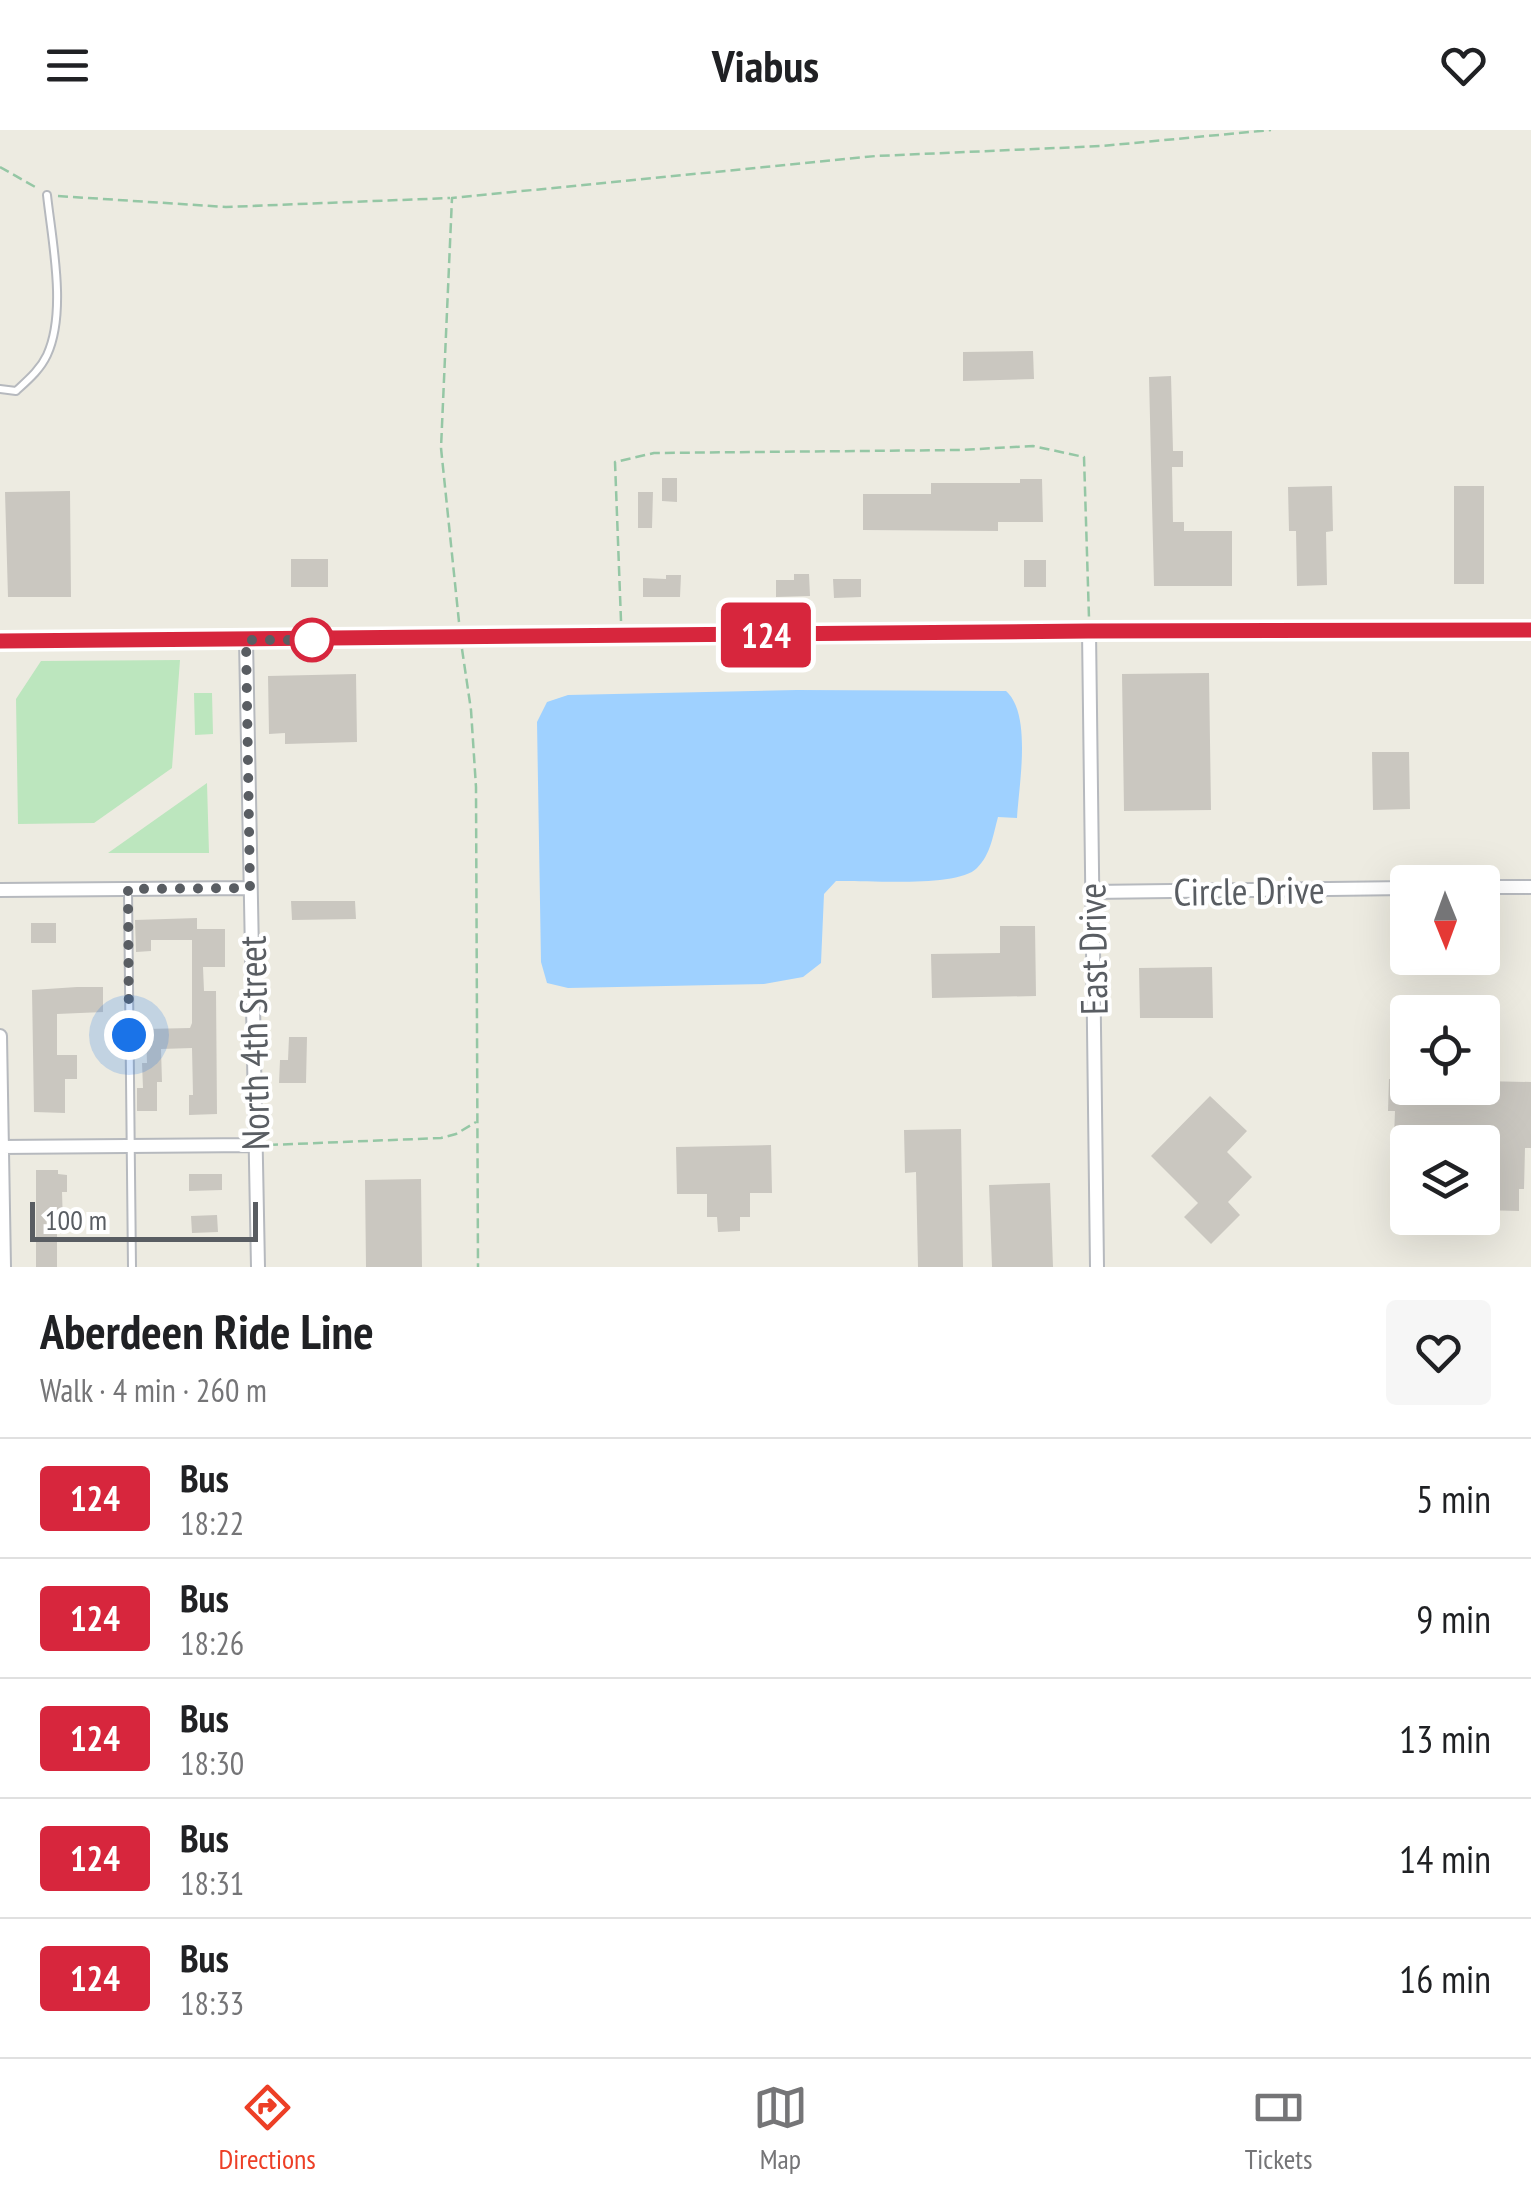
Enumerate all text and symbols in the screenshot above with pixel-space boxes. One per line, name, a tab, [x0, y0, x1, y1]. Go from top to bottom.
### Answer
text: Viabus	[712, 36, 819, 94]
icon: menu	[40, 38, 95, 93]
icon: heart	[1436, 38, 1491, 93]
line badge: 124	[708, 602, 824, 668]
text: 124	[741, 612, 791, 658]
unlabelled marker	[291, 619, 333, 661]
street label: Circle Drive	[1173, 864, 1325, 916]
north arrow	[1390, 865, 1500, 975]
map controls	[1390, 865, 1500, 1235]
street label: East Drive	[1066, 883, 1118, 1015]
street label: North 4th Street	[227, 935, 279, 1151]
button: locate	[1390, 995, 1500, 1105]
your location	[104, 1010, 154, 1060]
button: layers	[1390, 1125, 1500, 1235]
scale bar	[30, 1197, 258, 1242]
text: 100 m	[45, 1201, 107, 1238]
text: Aberdeen Ride Line	[40, 1300, 374, 1362]
button: heart	[1386, 1300, 1491, 1405]
text: Walk · 4 min · 260 m	[40, 1369, 267, 1411]
text: Bus	[180, 1453, 229, 1502]
text: 5 min	[1416, 1474, 1491, 1523]
text: 124	[70, 1475, 120, 1521]
text: 18:22	[180, 1502, 244, 1544]
text: Bus	[180, 1573, 229, 1622]
text: 9 min	[1416, 1594, 1491, 1643]
text: 124	[70, 1595, 120, 1641]
text: 18:26	[180, 1622, 244, 1664]
text: Bus	[180, 1693, 229, 1742]
text: 13 min	[1399, 1714, 1491, 1763]
text: 124	[70, 1715, 120, 1761]
text: 18:30	[180, 1742, 244, 1784]
text: Bus	[180, 1813, 229, 1862]
text: 14 min	[1399, 1834, 1491, 1883]
text: 124	[70, 1835, 120, 1881]
text: 18:31	[180, 1862, 244, 1904]
text: Bus	[180, 1933, 229, 1982]
text: 16 min	[1399, 1954, 1491, 2003]
text: 124	[70, 1955, 120, 2001]
text: 18:33	[180, 1982, 244, 2024]
tab: Directions	[218, 2080, 316, 2177]
tab: Map	[753, 2080, 808, 2177]
tab: Tickets	[1245, 2080, 1313, 2177]

